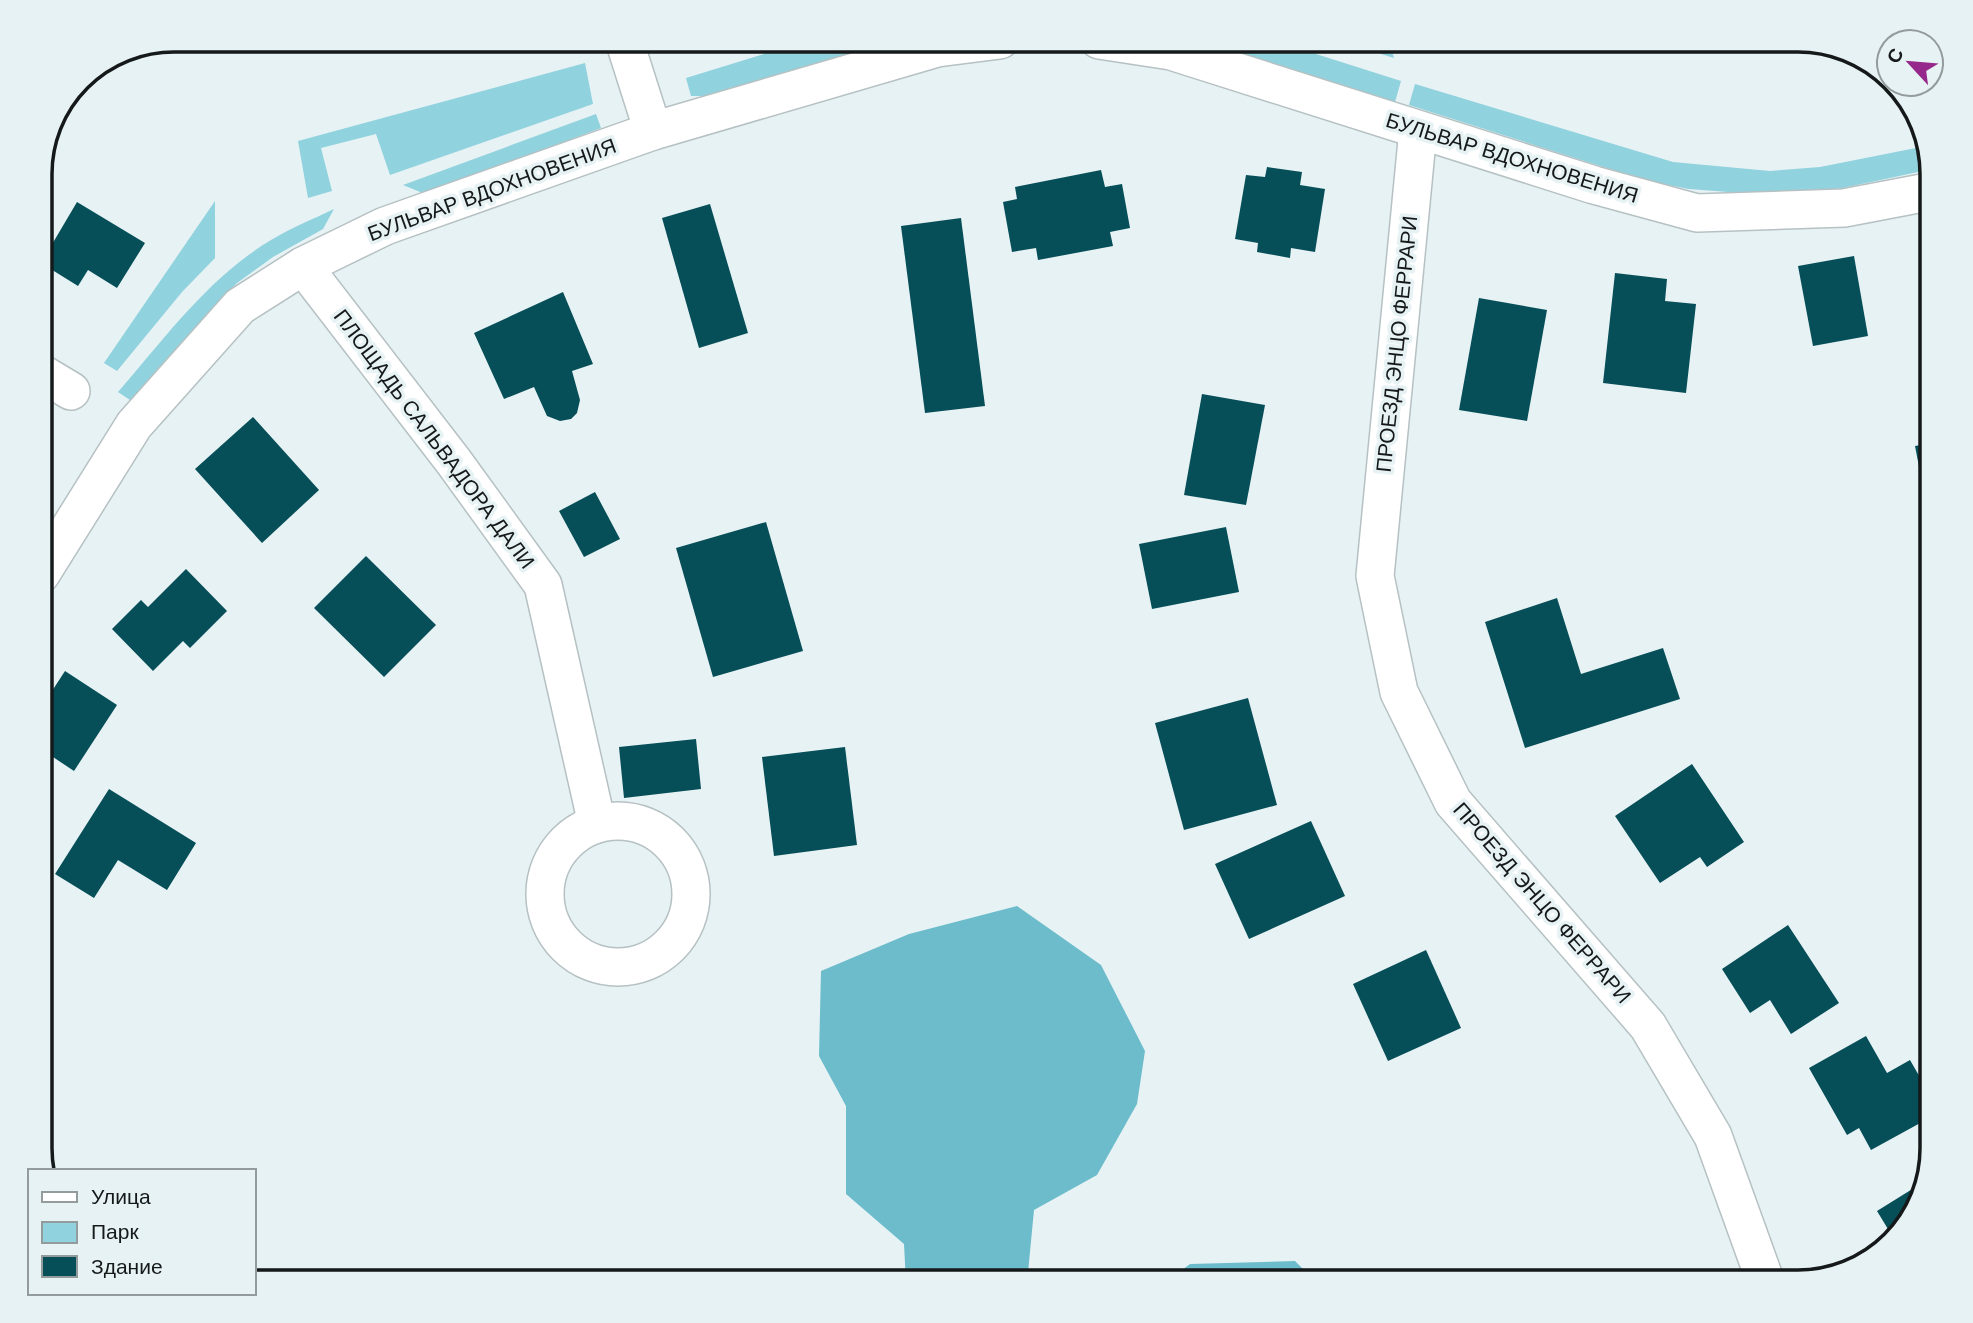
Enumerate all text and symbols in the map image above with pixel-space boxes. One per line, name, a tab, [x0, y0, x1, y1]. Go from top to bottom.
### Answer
north arrow	[1875, 28, 1945, 98]
text: С	[1881, 44, 1910, 67]
street label: БУЛЬВАР ВДОХНОВЕНИЯ	[1382, 106, 1642, 210]
street label: БУЛЬВАР ВДОХНОВЕНИЯ	[364, 132, 620, 248]
street label: ПРОЕЗД ЭНЦО ФЕРРАРИ	[1370, 214, 1424, 474]
street label: ПЛОЩАДЬ САЛЬВАДОРА ДАЛИ	[327, 303, 541, 575]
street label: ПРОЕЗД ЭНЦО ФЕРРАРИ	[1447, 796, 1637, 1010]
legend	[28, 1169, 256, 1295]
text: Улица	[91, 1183, 151, 1211]
text: Парк	[91, 1218, 139, 1246]
text: Здание	[91, 1253, 163, 1281]

